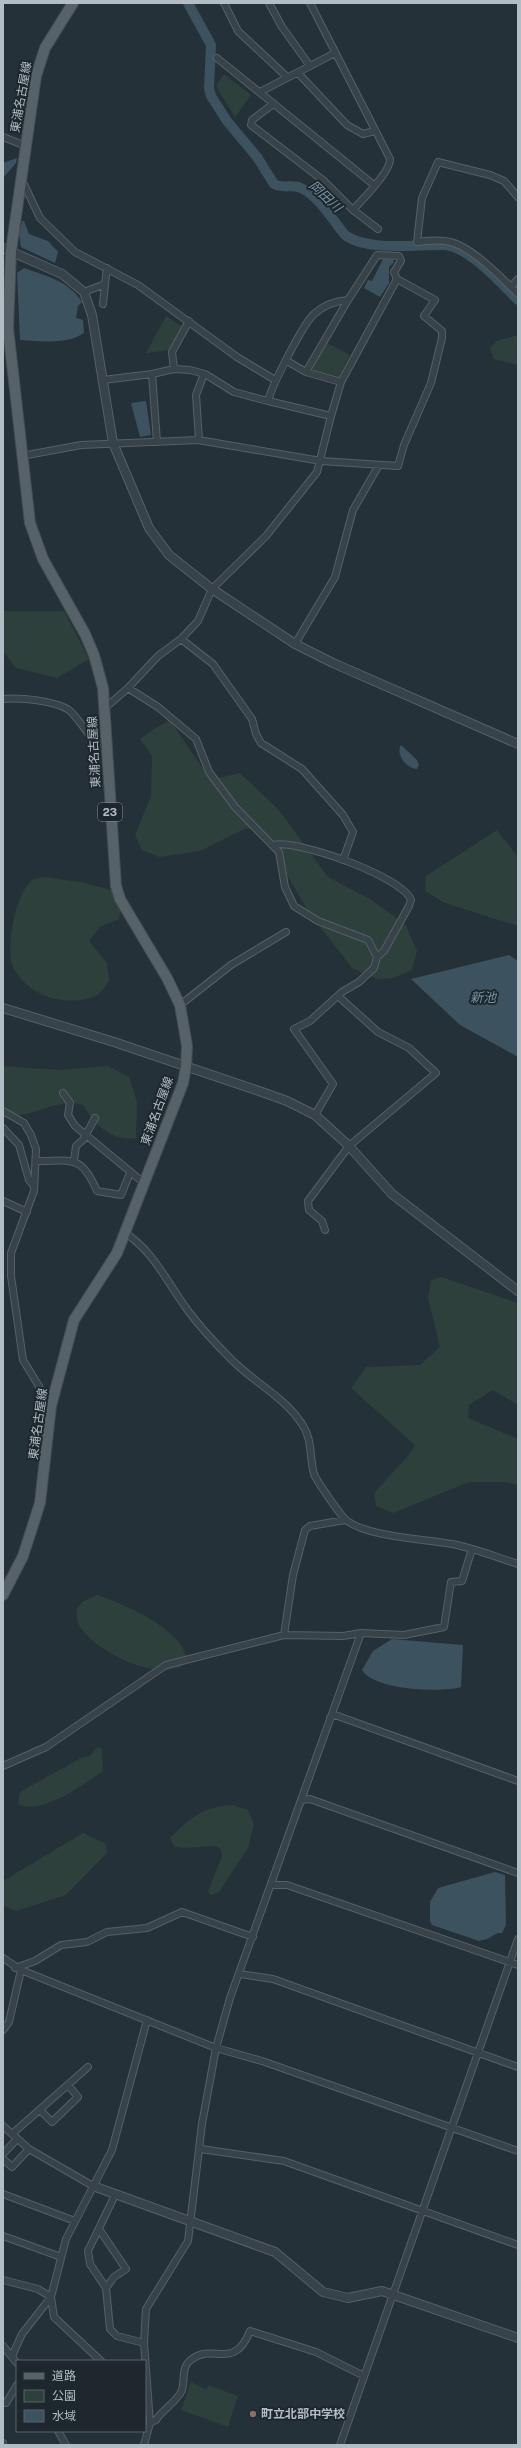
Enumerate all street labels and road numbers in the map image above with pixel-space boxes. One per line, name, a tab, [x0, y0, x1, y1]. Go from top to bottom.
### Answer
street label: 東浦名古屋線	[8, 60, 34, 134]
street label: 東浦名古屋線	[85, 716, 103, 788]
road number: 23	[98, 803, 122, 821]
street label: 東浦名古屋線	[138, 1075, 176, 1147]
street label: 東浦名古屋線	[26, 1387, 50, 1461]

